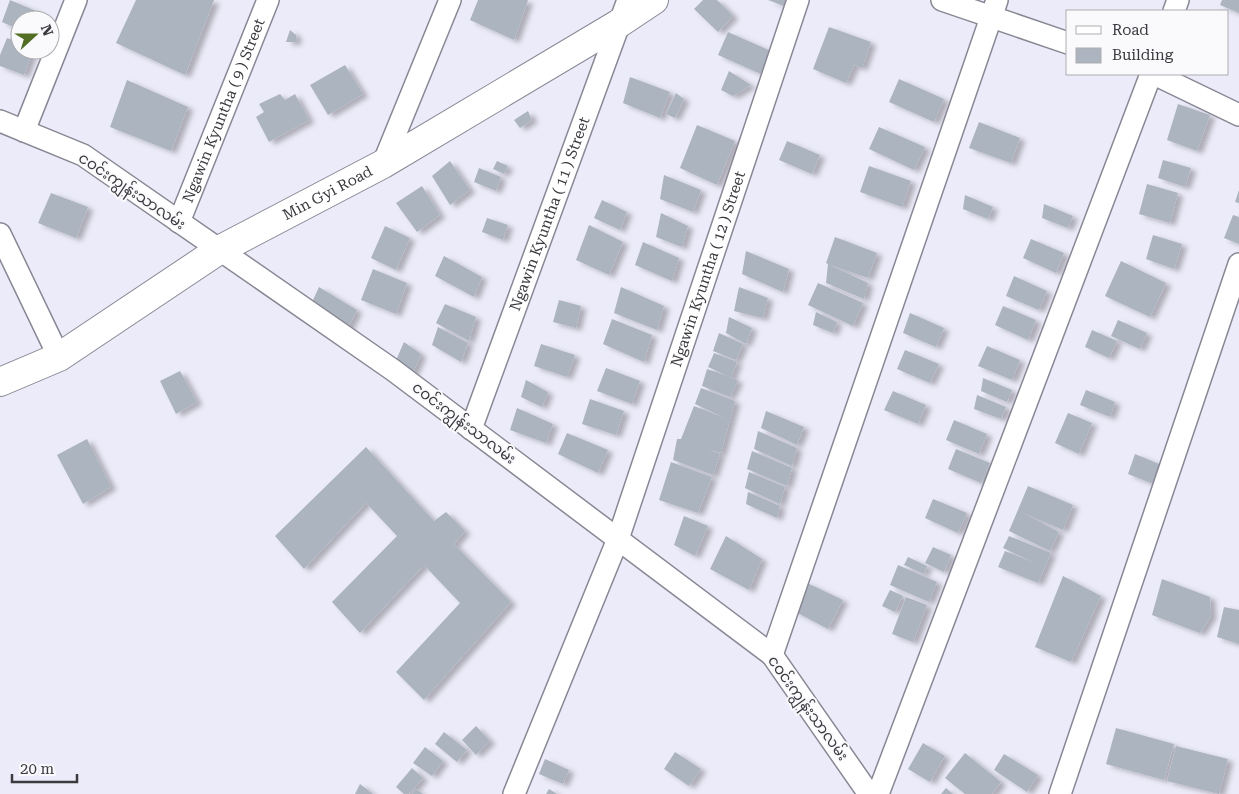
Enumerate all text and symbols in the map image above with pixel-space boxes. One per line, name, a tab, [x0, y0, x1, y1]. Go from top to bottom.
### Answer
north arrow	[10, 10, 60, 60]
legend	[1066, 10, 1229, 75]
street label: Ngawin Kyuntha ( 9 ) Street	[179, 16, 269, 205]
text: Road	[1112, 21, 1149, 39]
text: N	[38, 22, 57, 38]
text: Building	[1112, 46, 1174, 64]
street label: Ngawin Kyuntha ( 11 ) Street	[506, 114, 594, 313]
street label: ငဝင်းကျွန်းသာလမ်း	[73, 148, 189, 237]
street label: Min Gyi Road	[279, 162, 376, 224]
street label: Ngawin Kyuntha ( 12 ) Street	[667, 168, 749, 369]
street label: ငဝင်းကျွန်းသာလမ်း	[406, 377, 520, 471]
street label: ငဝင်းကျွန်းသာလမ်း	[761, 651, 853, 766]
scale bar	[12, 752, 78, 784]
text: 20 m	[20, 760, 55, 778]

